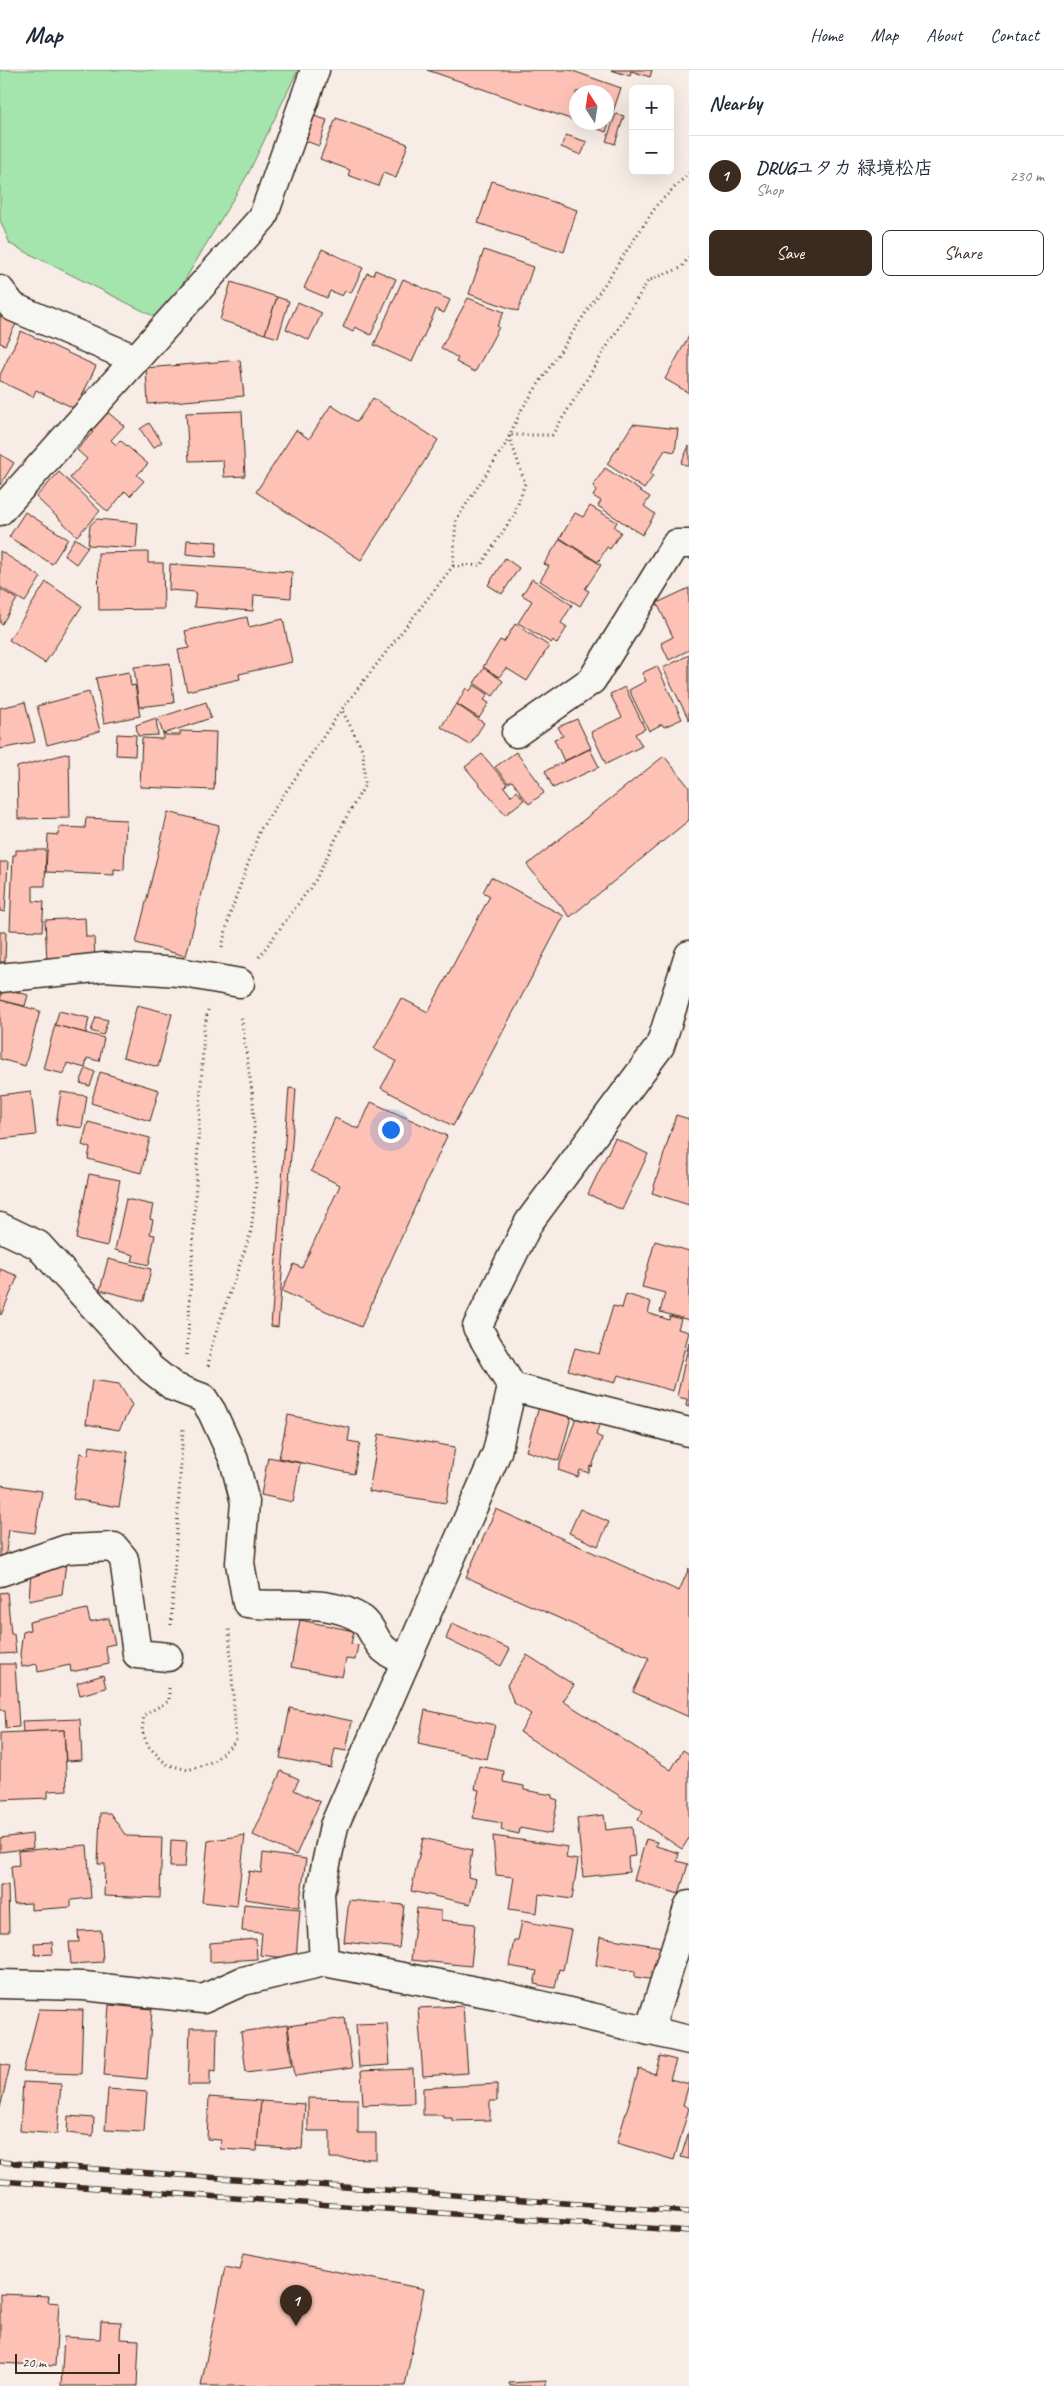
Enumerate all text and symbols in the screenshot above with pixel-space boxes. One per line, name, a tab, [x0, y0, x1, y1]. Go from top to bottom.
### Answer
text: Map	[25, 20, 62, 50]
text: Home	[810, 24, 843, 46]
text: Map	[871, 24, 898, 46]
text: About	[926, 24, 962, 46]
text: Contact	[990, 24, 1039, 46]
north arrow	[569, 85, 614, 130]
map controls	[629, 85, 674, 175]
button: +	[629, 85, 674, 130]
text: Nearby	[709, 90, 762, 116]
button: −	[629, 130, 674, 175]
text: DRUGユタカ 緑境松店	[756, 156, 933, 180]
text: 1	[721, 166, 729, 186]
text: 230 m	[1010, 166, 1044, 186]
text: Shop	[756, 180, 783, 200]
button: Save	[709, 230, 872, 276]
button: Share	[882, 230, 1044, 276]
your location	[378, 1117, 404, 1143]
pin: 1	[280, 2285, 312, 2326]
scale bar	[15, 2351, 120, 2374]
text: 20 m	[22, 2354, 46, 2371]

